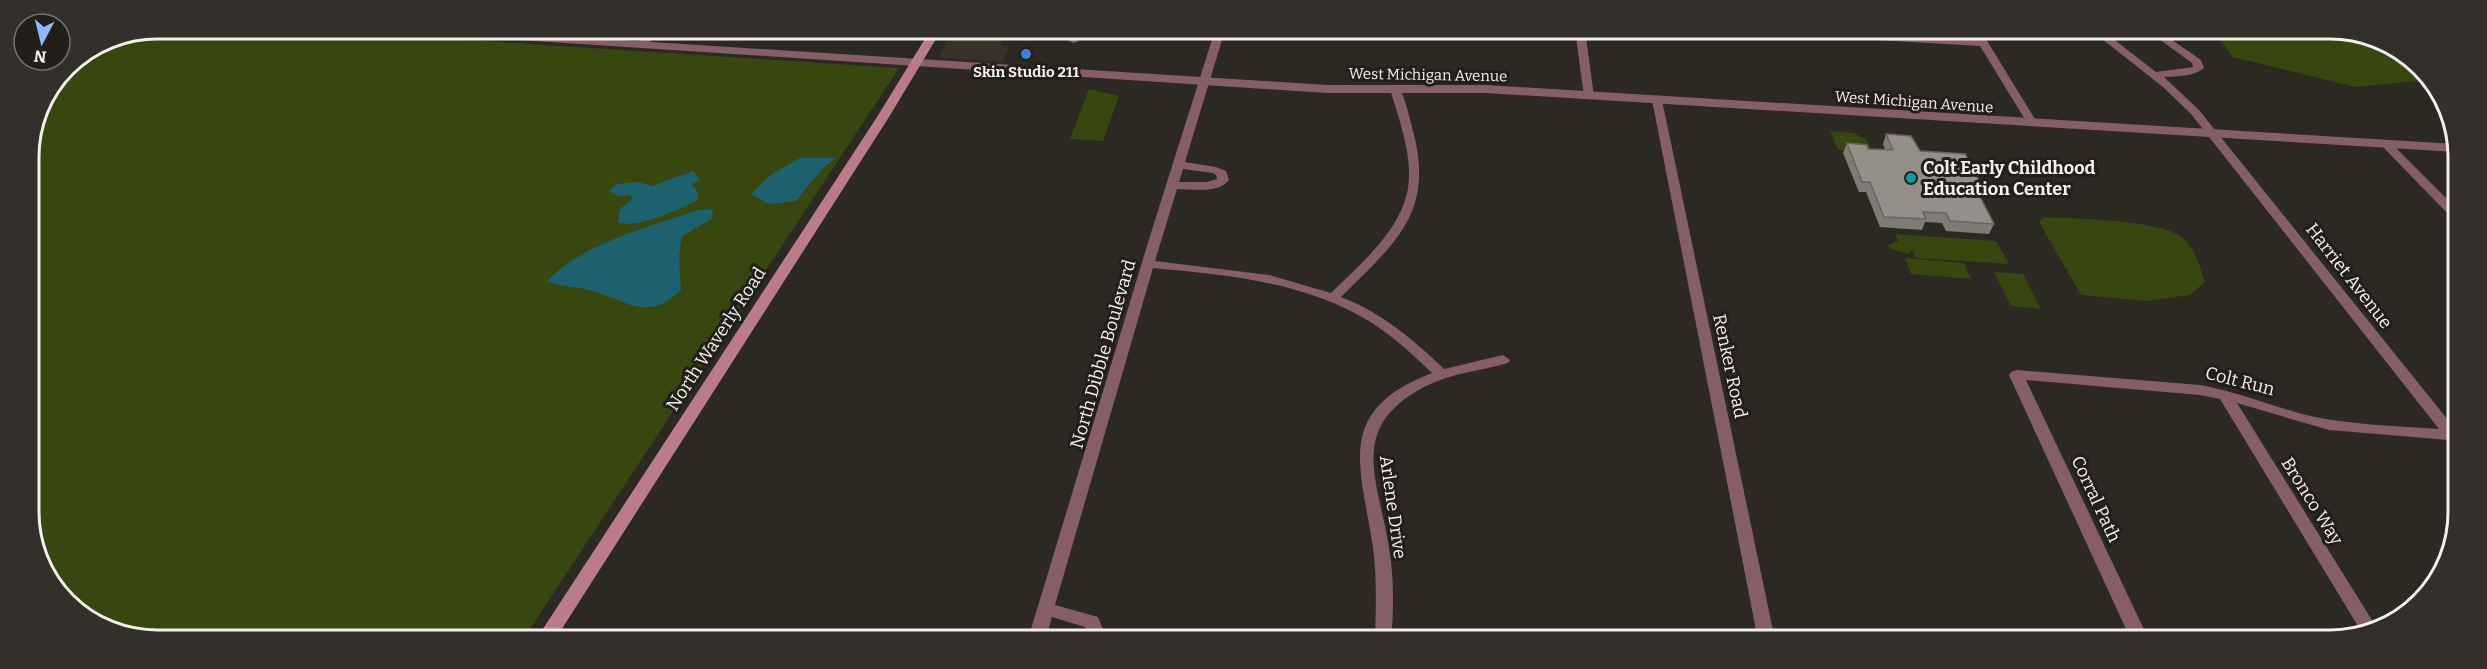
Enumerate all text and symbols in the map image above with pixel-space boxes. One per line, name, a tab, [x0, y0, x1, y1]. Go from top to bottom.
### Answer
north arrow	[12, 12, 72, 72]
text: N	[33, 46, 48, 67]
marker: Skin Studio 211	[1019, 47, 1033, 61]
place label: Skin Studio 211	[973, 63, 1079, 81]
street label: West Michigan Avenue	[1348, 65, 1508, 85]
street label: West Michigan Avenue	[1834, 87, 1994, 117]
place label: Colt Early Childhood Education Center	[1923, 157, 2096, 200]
marker: Colt Early Childhood Education Center	[1904, 171, 1918, 185]
street label: Harriet Avenue	[2301, 219, 2397, 333]
street label: North Dibble Boulevard	[1065, 257, 1141, 451]
street label: North Waverly Road	[661, 263, 771, 415]
street label: Renker Road	[1708, 312, 1752, 420]
street label: Colt Run	[2203, 362, 2278, 400]
street label: Corral Path	[2066, 452, 2126, 546]
street label: Bronco Way	[2276, 453, 2348, 549]
street label: Arlene Drive	[1375, 454, 1411, 560]

